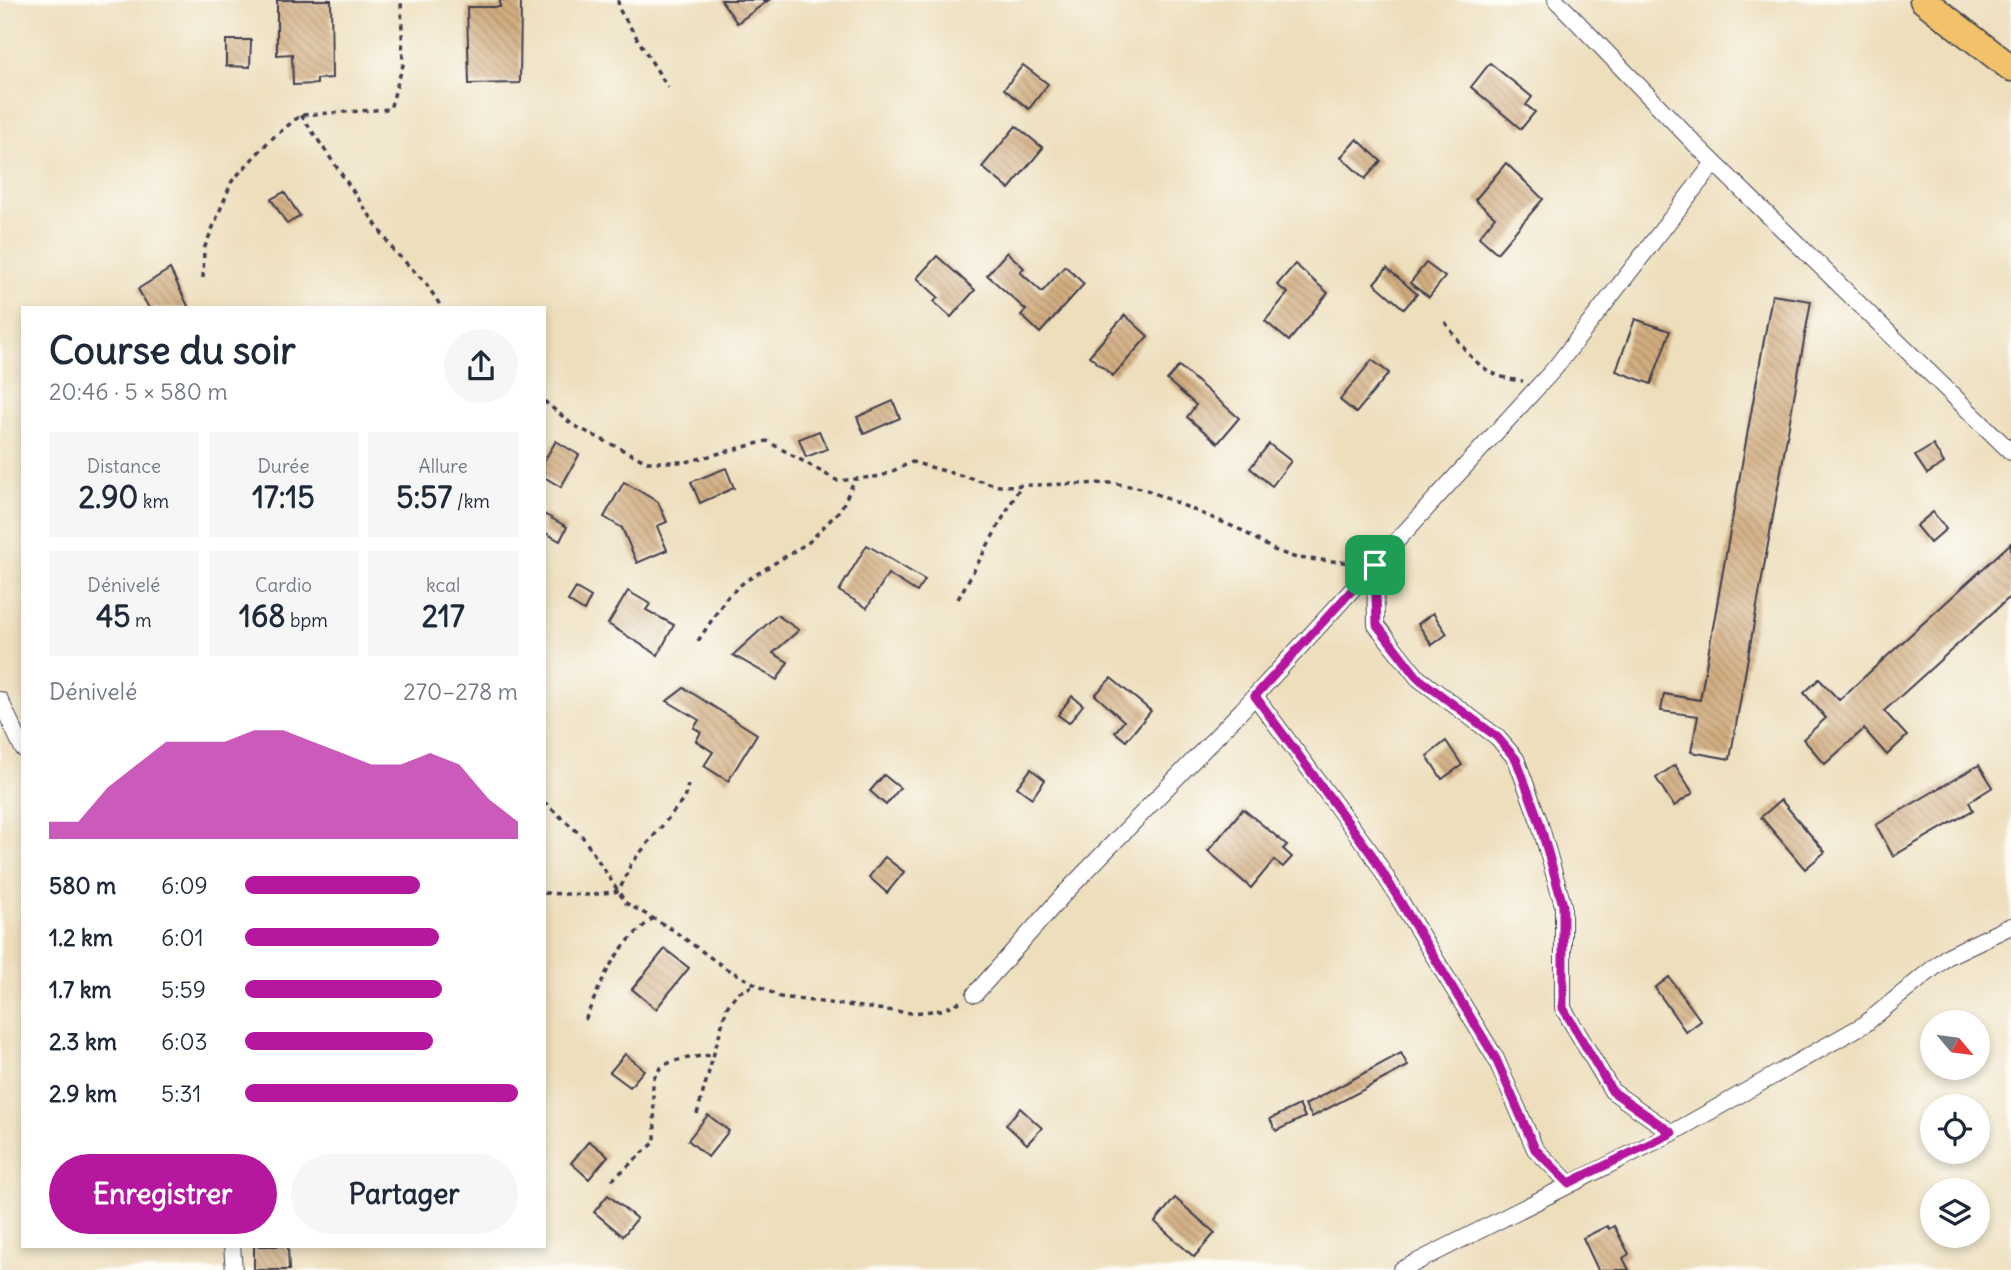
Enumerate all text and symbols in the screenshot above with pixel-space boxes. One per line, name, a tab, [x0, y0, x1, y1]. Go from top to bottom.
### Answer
text: Course du soir	[49, 327, 296, 374]
button: share	[444, 329, 518, 403]
text: 20:46 · 5 × 580 m	[49, 377, 228, 406]
text: Distance	[87, 454, 161, 478]
text: Durée	[257, 454, 310, 478]
text: Allure	[419, 454, 468, 478]
text: 2.90	[79, 478, 138, 516]
text: 17:15	[252, 478, 315, 516]
text: 5:57	[396, 478, 452, 516]
text: km	[138, 489, 169, 513]
text: /km	[452, 489, 490, 513]
pin	[1345, 535, 1405, 595]
icon: arrive	[1356, 546, 1394, 584]
text: Dénivelé	[87, 573, 160, 597]
text: Cardio	[255, 573, 312, 597]
text: kcal	[426, 573, 460, 597]
text: 45	[96, 597, 131, 635]
text: 168	[239, 597, 285, 635]
text: 217	[422, 597, 465, 635]
text: m	[131, 608, 152, 632]
text: bpm	[285, 608, 328, 632]
text: Dénivelé	[49, 677, 137, 706]
text: 270–278 m	[403, 677, 518, 706]
text: 580 m	[49, 871, 116, 900]
text: 6:09	[161, 871, 208, 900]
text: 1.2 km	[49, 923, 113, 952]
text: 6:01	[161, 923, 204, 952]
text: 1.7 km	[49, 975, 112, 1004]
text: 5:59	[161, 975, 206, 1004]
north arrow	[1920, 1010, 1990, 1080]
map controls	[1920, 1010, 1990, 1248]
text: 2.3 km	[49, 1027, 117, 1056]
text: 6:03	[161, 1027, 208, 1056]
text: 2.9 km	[49, 1079, 117, 1108]
text: 5:31	[161, 1079, 201, 1108]
button: locate	[1920, 1094, 1990, 1164]
button: Enregistrer	[49, 1154, 277, 1234]
button: Partager	[291, 1154, 518, 1234]
button: layers	[1920, 1178, 1990, 1248]

